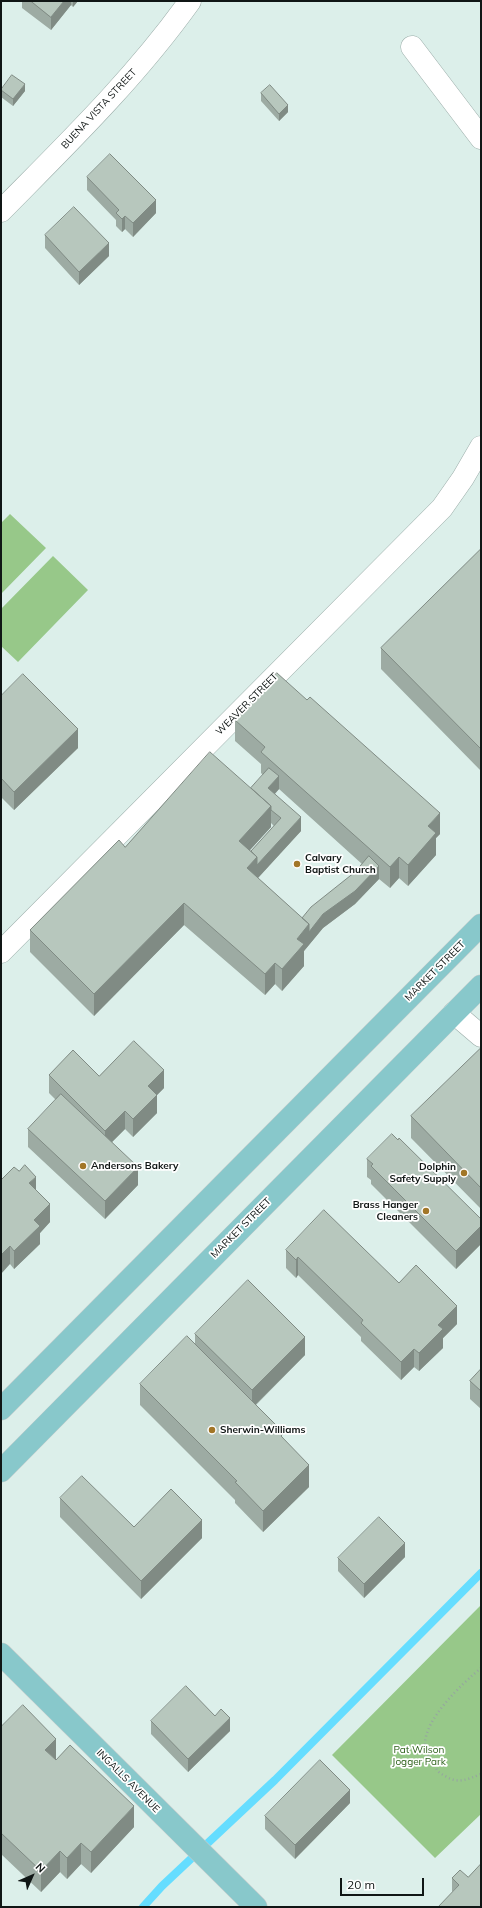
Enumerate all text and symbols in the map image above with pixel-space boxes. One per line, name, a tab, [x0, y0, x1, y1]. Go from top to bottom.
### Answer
street label: BUENA VISTA STREET	[59, 67, 139, 151]
street label: WEAVER STREET	[213, 670, 281, 738]
place label: Calvary Baptist Church	[305, 852, 376, 876]
marker: Calvary Baptist Church	[292, 859, 302, 869]
street label: MARKET STREET	[402, 938, 468, 1004]
place label: Andersons Bakery	[91, 1160, 178, 1172]
marker: Andersons Bakery	[78, 1161, 88, 1171]
place label: Dolphin Safety Supply	[389, 1161, 456, 1184]
marker: Dolphin Safety Supply	[459, 1168, 469, 1178]
street label: MARKET STREET	[208, 1195, 274, 1261]
place label: Brass Hanger Cleaners	[353, 1199, 418, 1222]
marker: Brass Hanger Cleaners	[421, 1206, 431, 1216]
place label: Sherwin-Williams	[220, 1424, 305, 1436]
marker: Sherwin-Williams	[207, 1425, 217, 1435]
park label: Pat Wilson Jogger Park	[392, 1744, 446, 1768]
street label: INGALLS AVENUE	[94, 1747, 162, 1815]
north arrow	[12, 1856, 52, 1896]
text: N	[33, 1860, 48, 1875]
scale bar	[342, 1870, 426, 1896]
text: 20 m	[347, 1877, 375, 1892]

